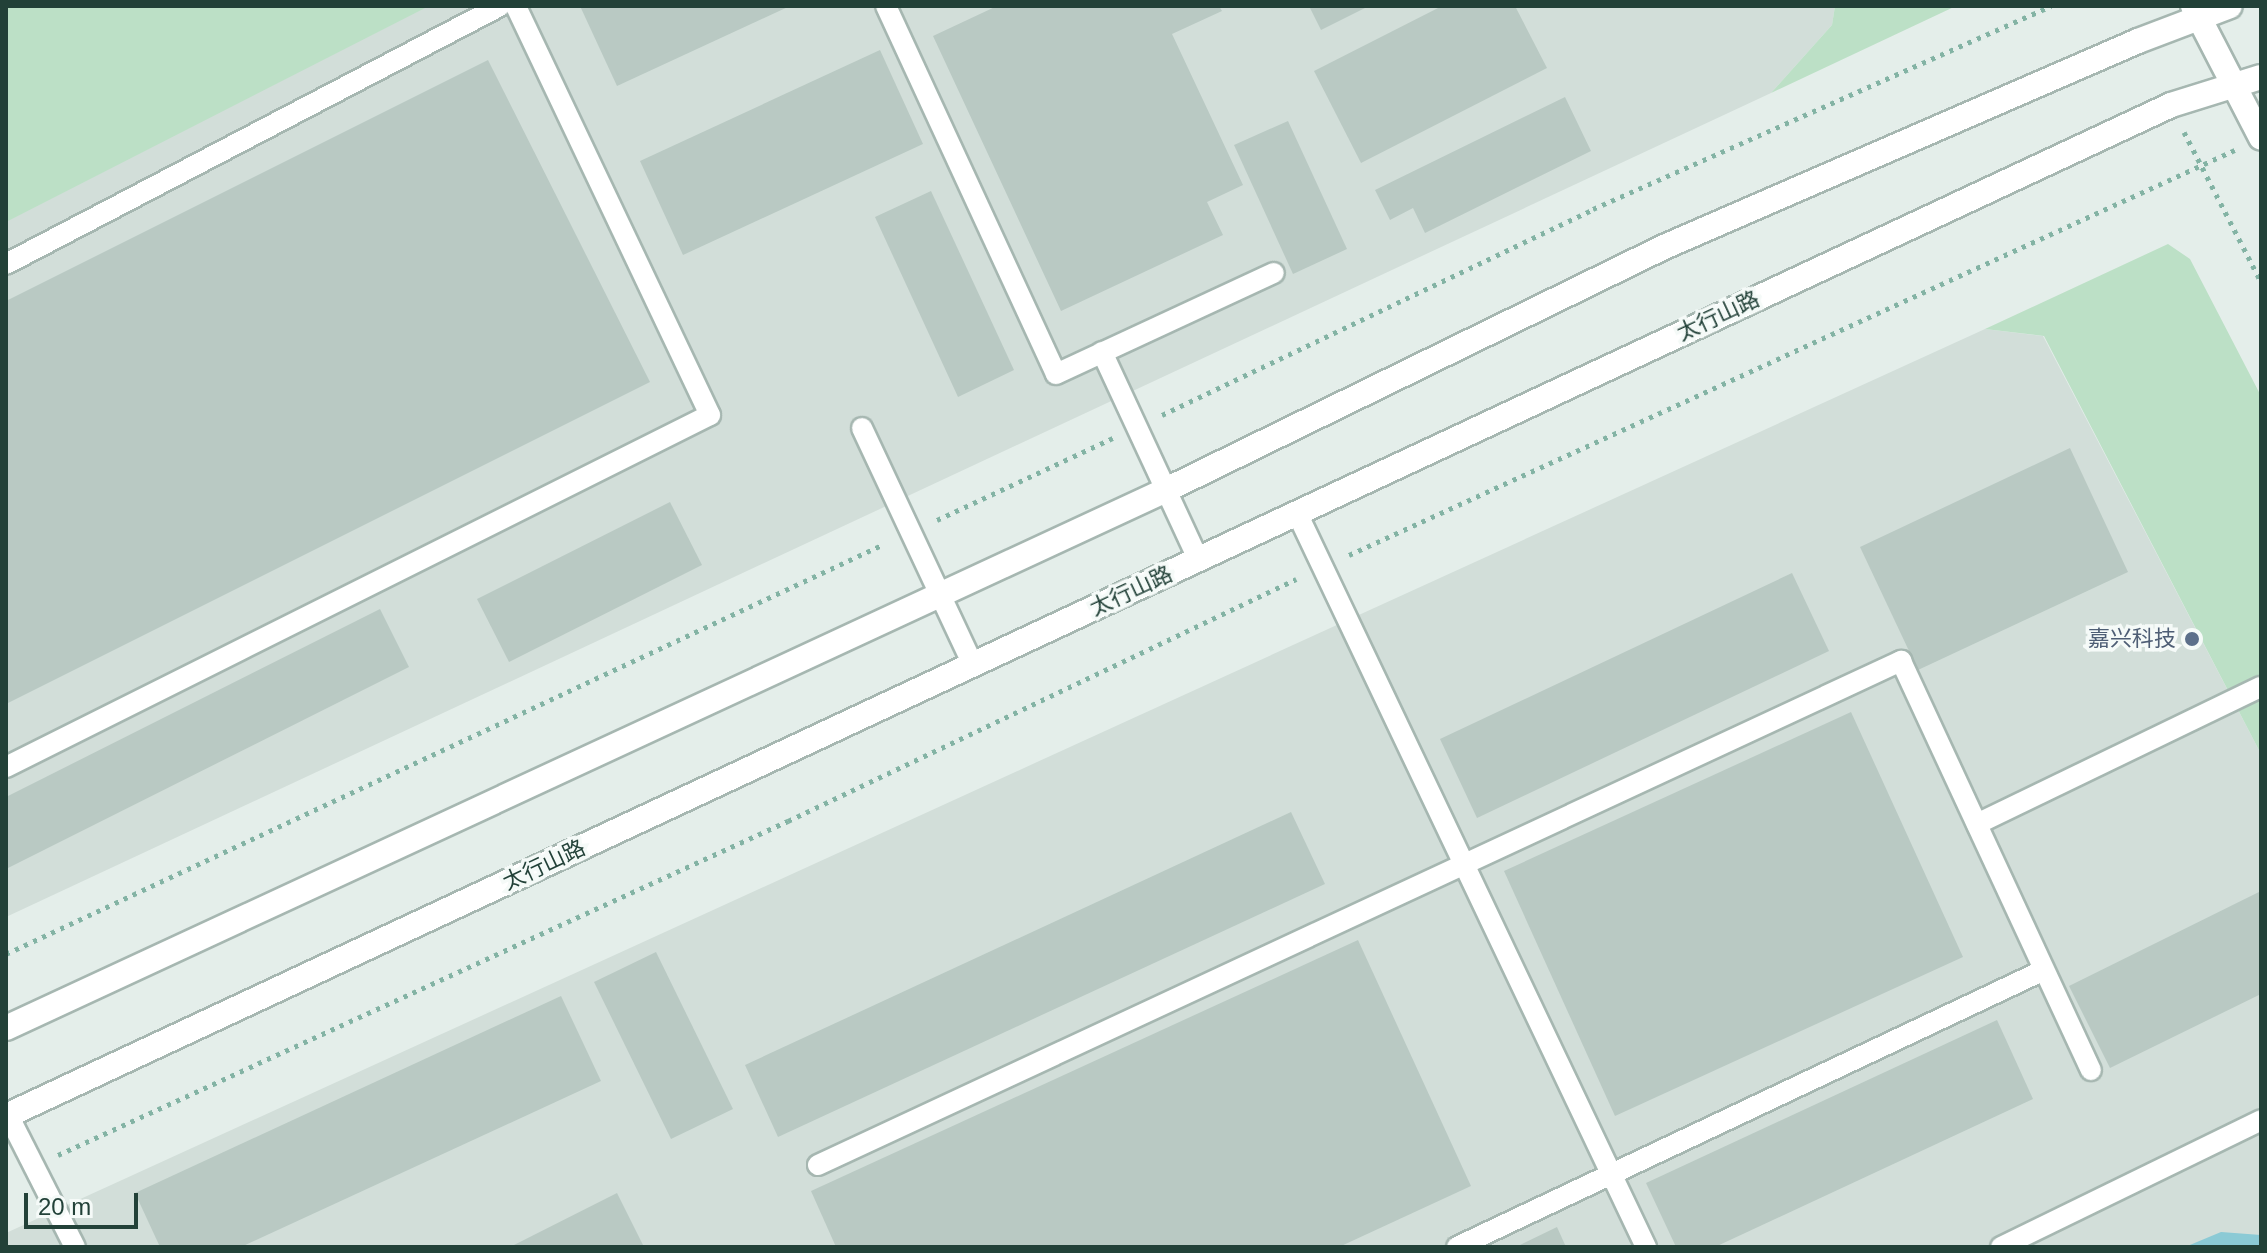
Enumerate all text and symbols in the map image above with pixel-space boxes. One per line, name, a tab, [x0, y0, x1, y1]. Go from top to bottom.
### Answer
street label: 太行山路	[1673, 285, 1763, 347]
street label: 太行山路	[1086, 560, 1176, 622]
place label: 嘉兴科技	[2088, 626, 2176, 652]
marker: 嘉兴科技	[2183, 630, 2201, 648]
street label: 太行山路	[499, 834, 589, 896]
scale bar	[28, 1177, 142, 1227]
text: 20 m	[38, 1193, 91, 1220]

